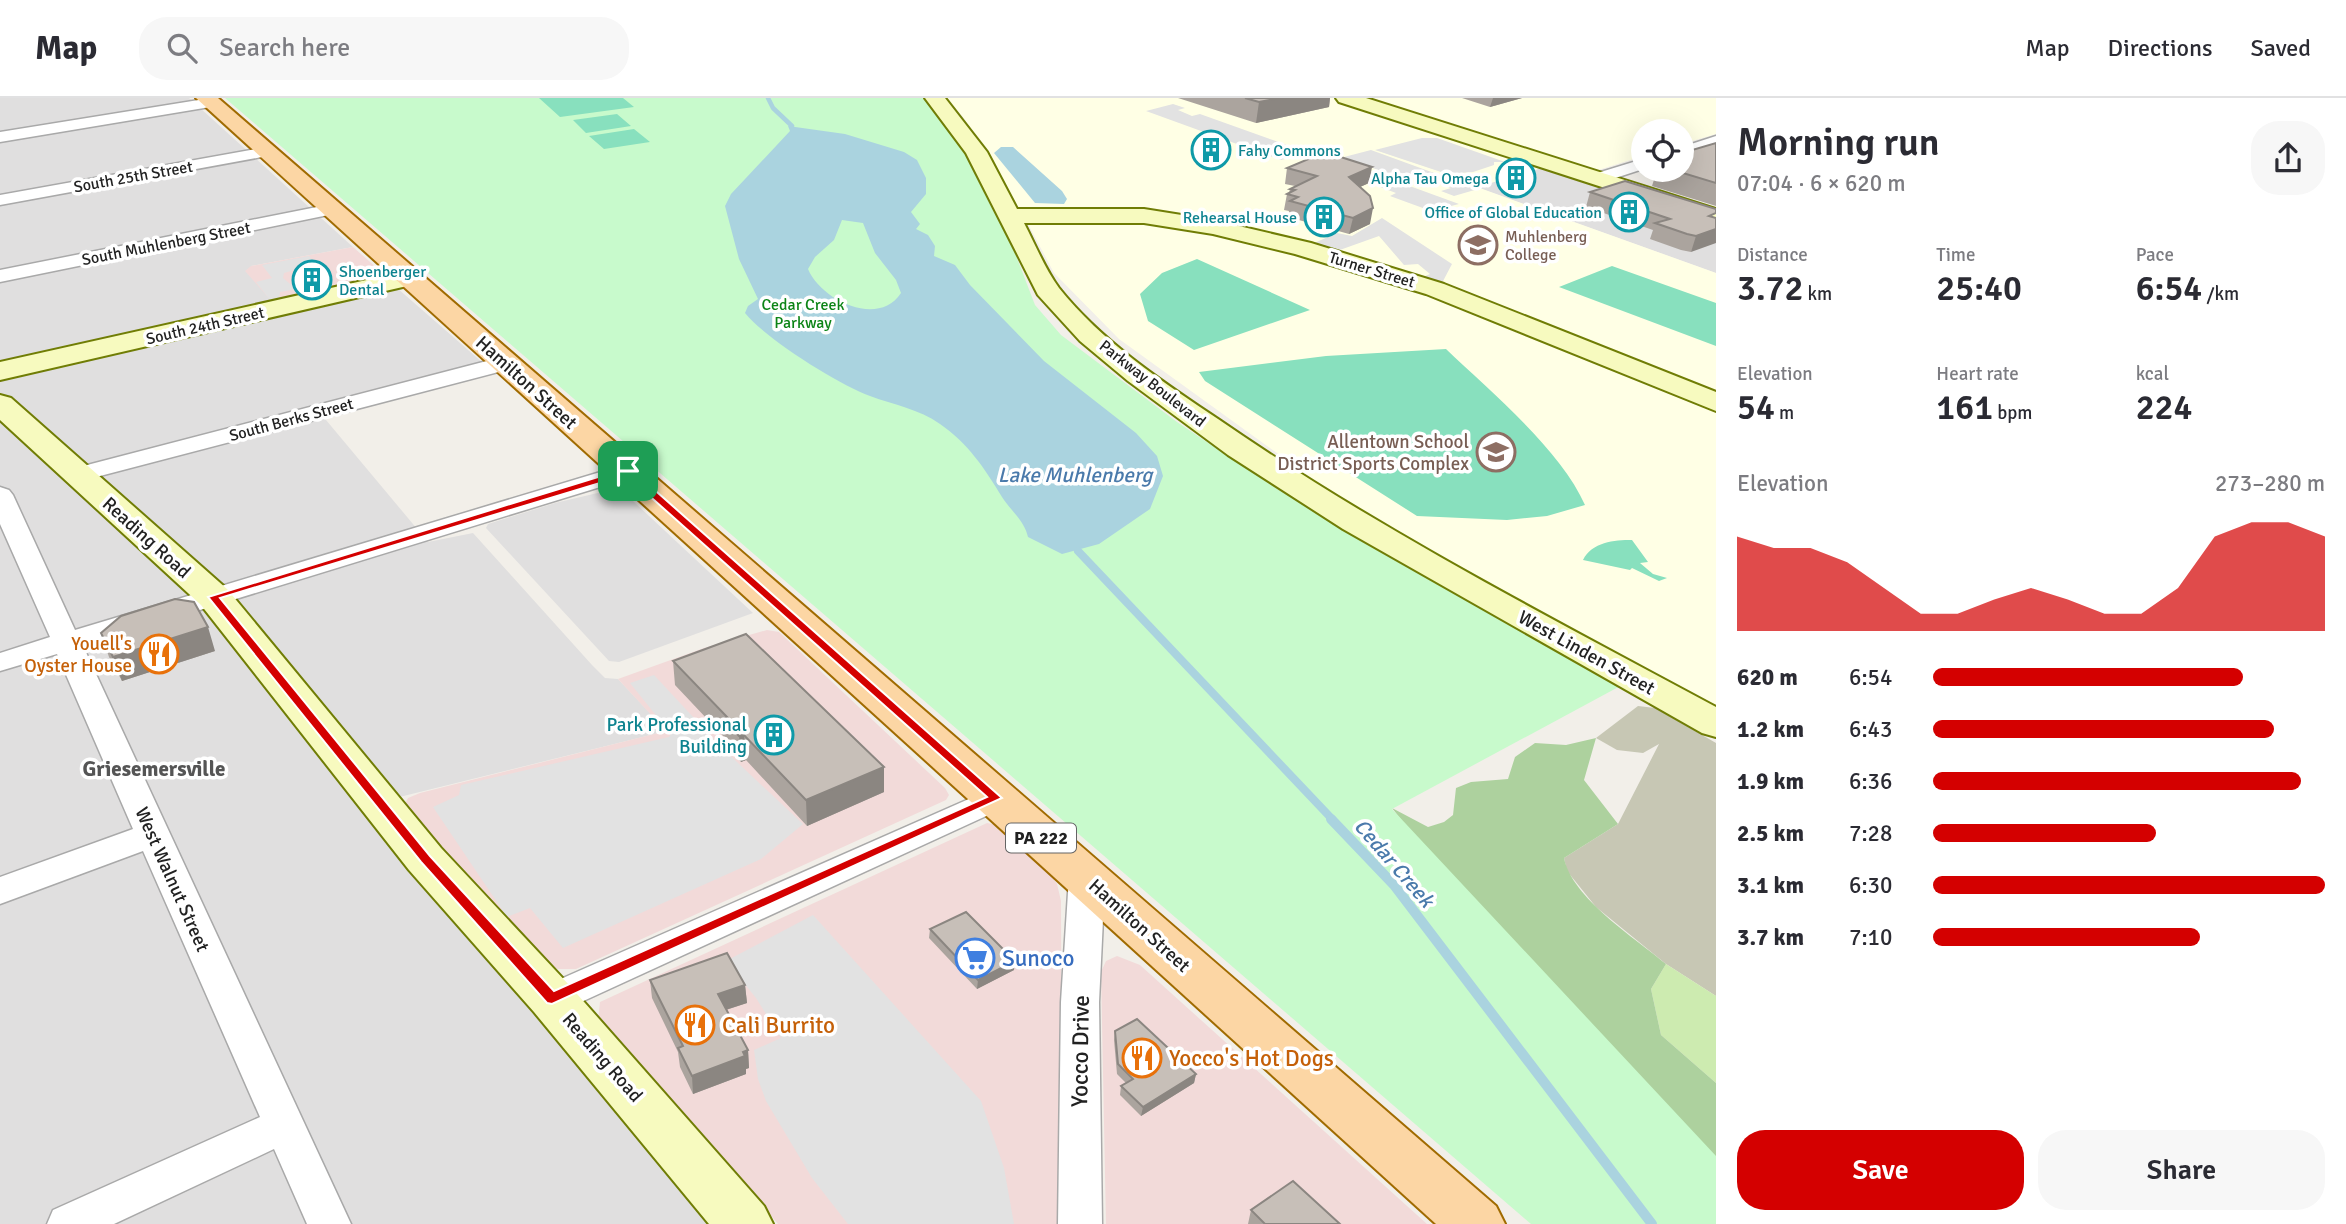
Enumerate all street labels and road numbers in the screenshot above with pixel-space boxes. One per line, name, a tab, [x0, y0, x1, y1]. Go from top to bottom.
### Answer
street label: South 25th Street	[72, 157, 195, 197]
street label: South Muhlenberg Street	[80, 218, 253, 270]
street label: Turner Street	[1326, 247, 1418, 293]
street label: South 24th Street	[144, 303, 267, 349]
street label: Hamilton Street	[471, 331, 582, 435]
street label: Parkway Boulevard	[1095, 336, 1210, 432]
street label: South Berks Street	[227, 394, 356, 446]
street label: Reading Road	[97, 492, 195, 584]
street label: West Linden Street	[1514, 605, 1659, 701]
street label: West Walnut Street	[129, 803, 215, 956]
road number: PA 222	[1006, 824, 1076, 852]
street label: Hamilton Street	[1084, 874, 1195, 978]
street label: Yocco Drive	[1065, 995, 1096, 1107]
street label: Reading Road	[557, 1008, 648, 1107]

